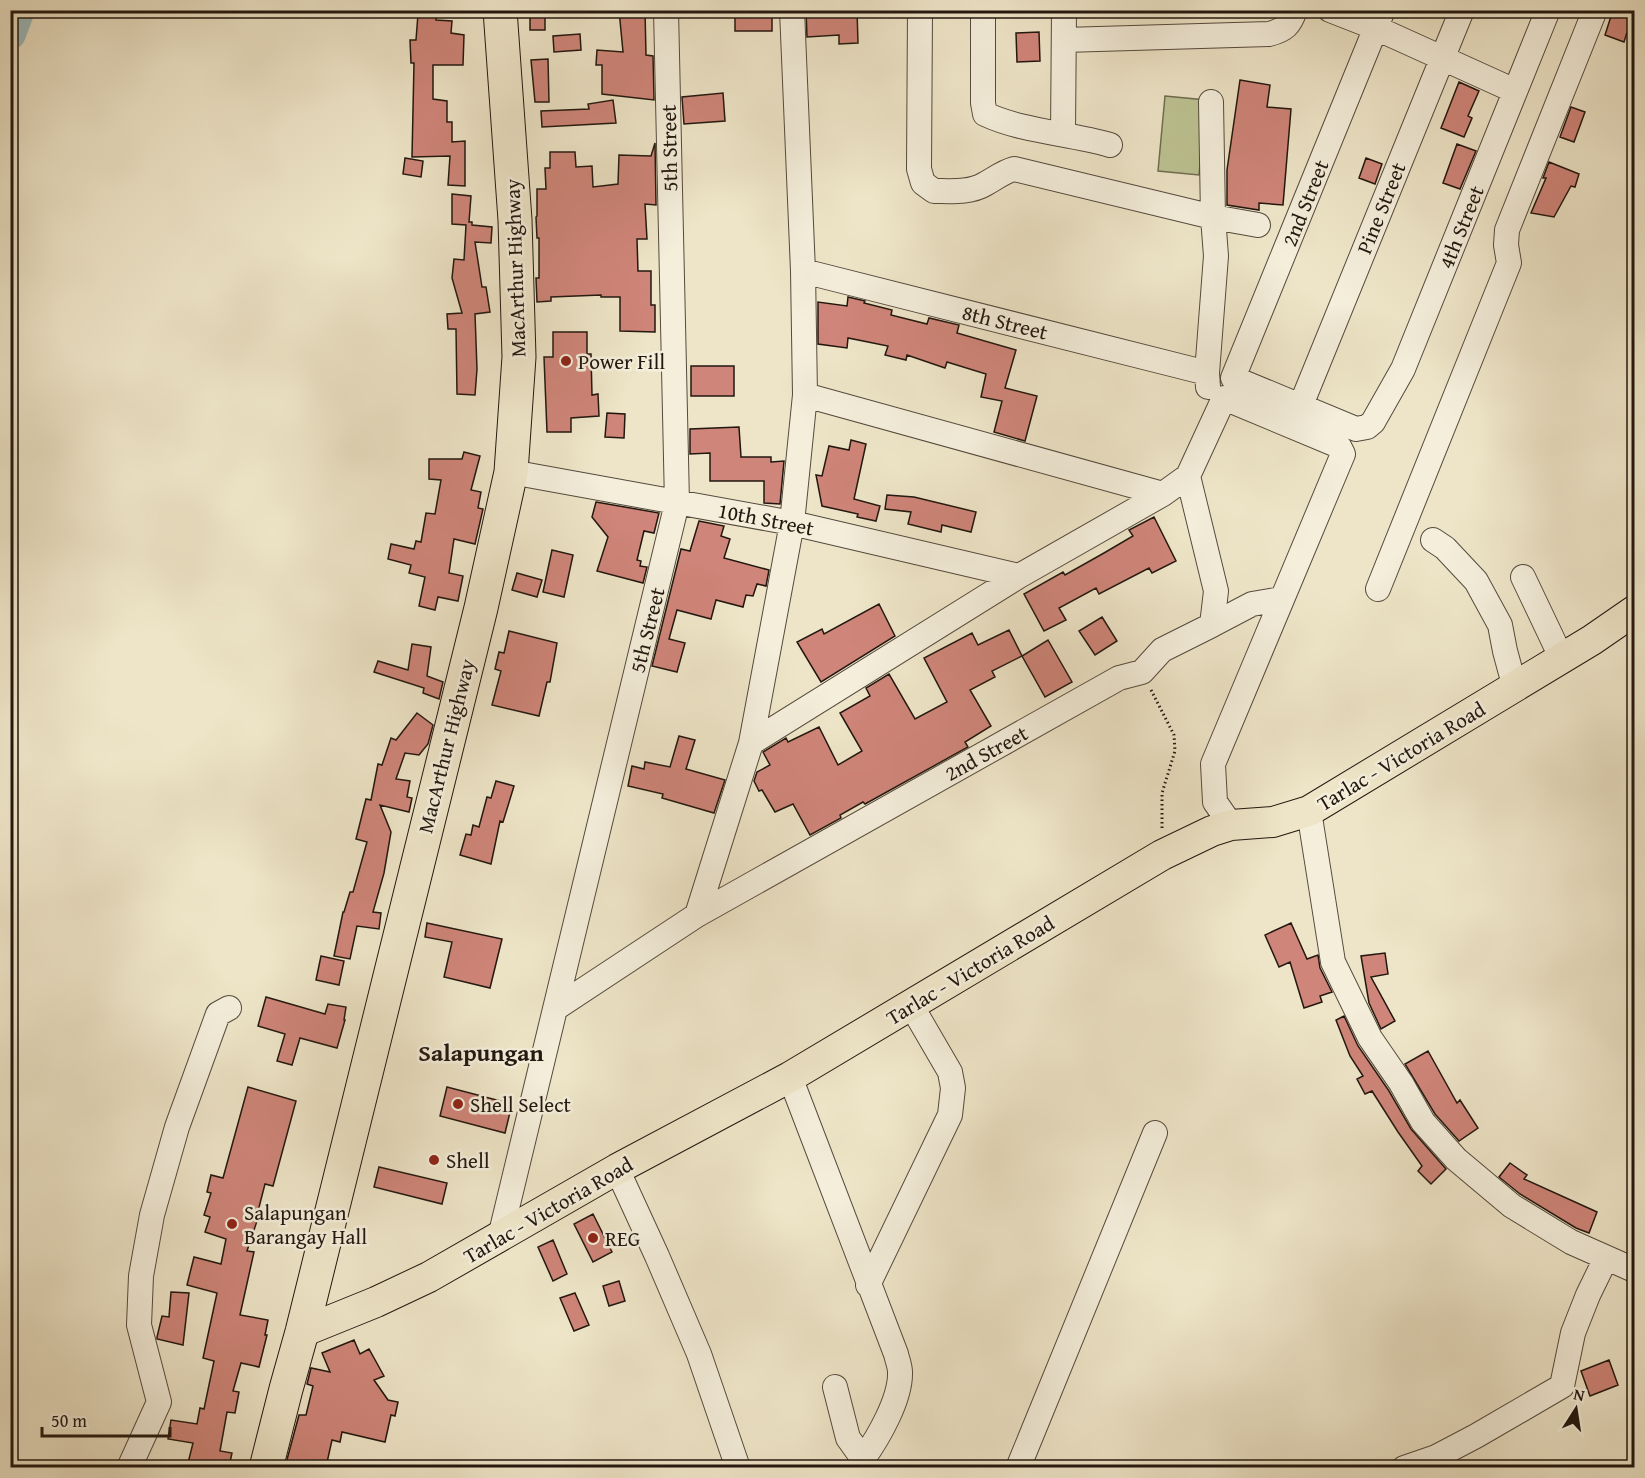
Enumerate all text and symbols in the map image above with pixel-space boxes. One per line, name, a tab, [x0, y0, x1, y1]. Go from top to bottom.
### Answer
street label: 5th Street	[653, 104, 685, 192]
street label: 2nd Street	[1274, 155, 1337, 251]
street label: Pine Street	[1349, 157, 1414, 259]
street label: MacArthur Highway	[496, 178, 534, 358]
street label: 4th Street	[1430, 180, 1492, 273]
street label: 8th Street	[959, 296, 1052, 348]
place label: Power Fill	[578, 346, 665, 377]
marker: Power Fill	[559, 354, 573, 368]
street label: 10th Street	[715, 495, 817, 544]
street label: 5th Street	[621, 583, 673, 676]
street label: MacArthur Highway	[409, 655, 483, 836]
street label: Tarlac - Victoria Road	[1311, 693, 1492, 819]
street label: 2nd Street	[939, 717, 1034, 789]
street label: Tarlac - Victoria Road	[880, 907, 1061, 1033]
district label: Salapungan	[418, 1035, 544, 1070]
place label: Shell Select	[470, 1089, 571, 1120]
marker: Shell Select	[451, 1097, 465, 1111]
place label: Shell	[446, 1145, 490, 1176]
street label: Tarlac - Victoria Road	[457, 1148, 639, 1271]
marker: Shell	[427, 1153, 441, 1167]
place label: Salapungan Barangay Hall	[244, 1197, 367, 1252]
marker: Salapungan Barangay Hall	[225, 1217, 239, 1231]
place label: REG	[605, 1223, 640, 1254]
marker: REG	[586, 1231, 600, 1245]
north arrow	[1546, 1379, 1606, 1439]
text: N	[1571, 1381, 1587, 1407]
scale bar	[42, 1400, 170, 1438]
text: 50 m	[51, 1407, 87, 1434]

